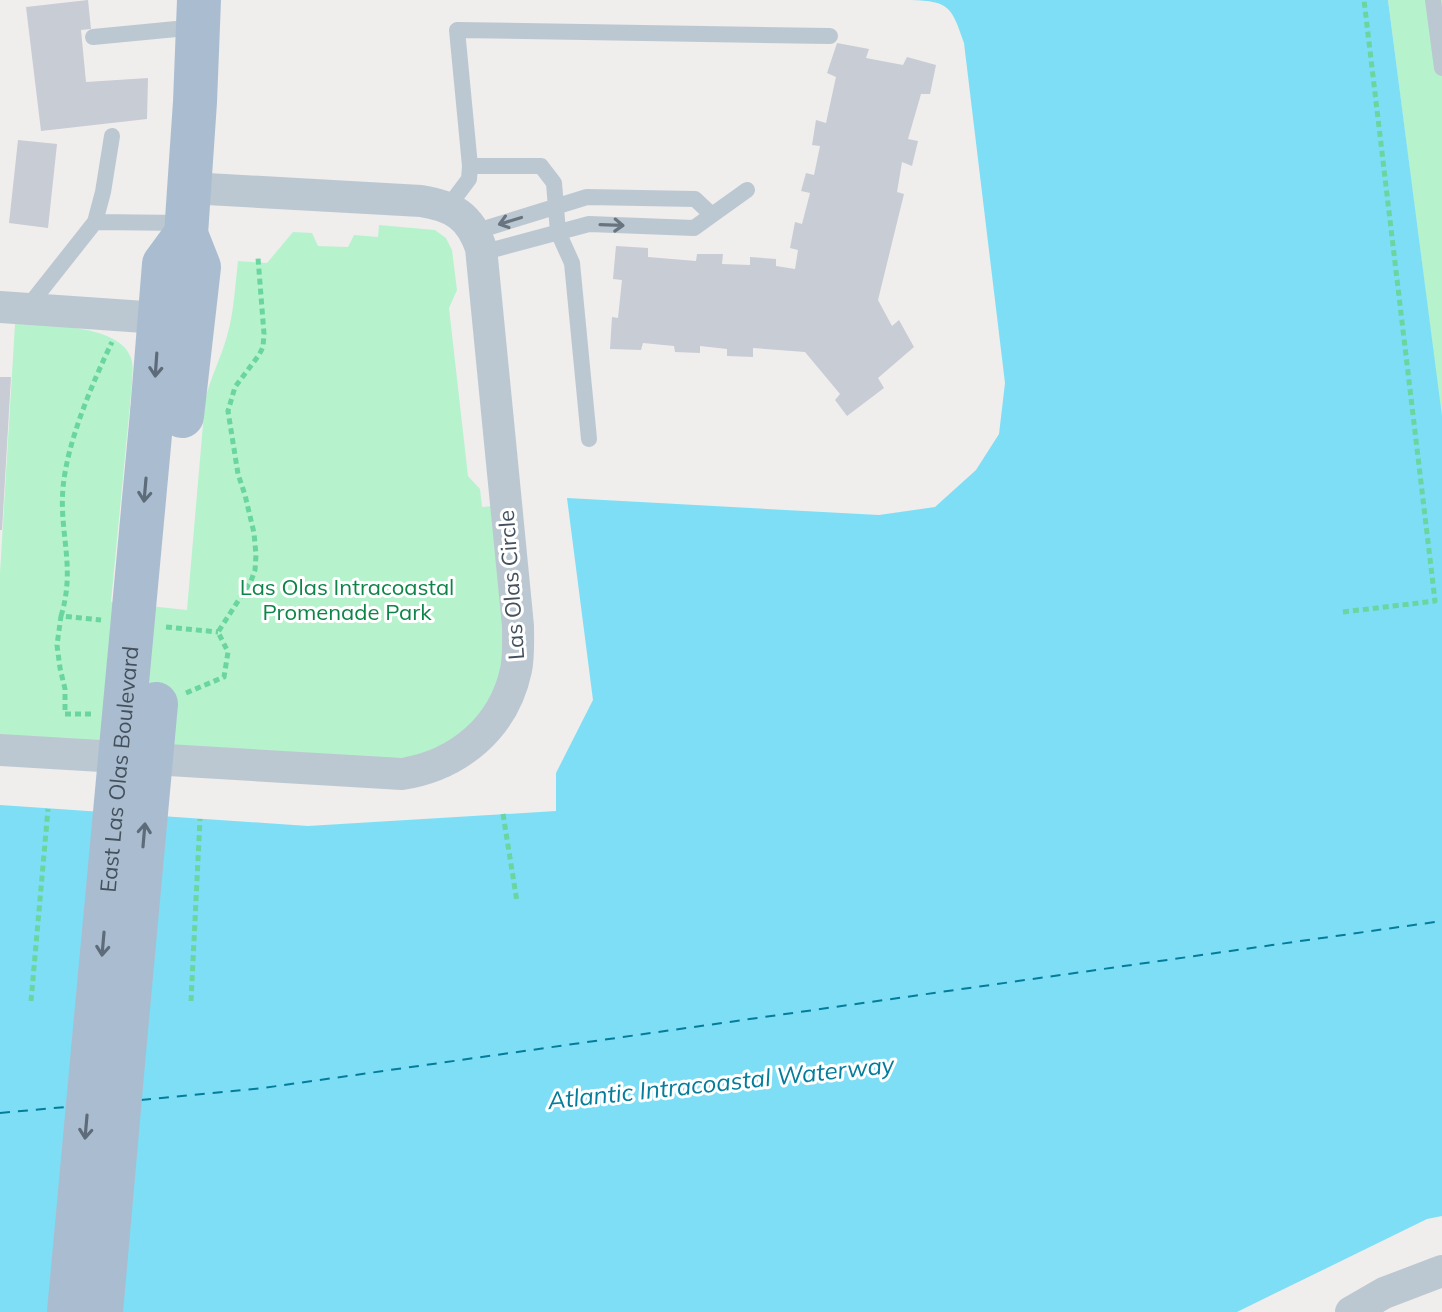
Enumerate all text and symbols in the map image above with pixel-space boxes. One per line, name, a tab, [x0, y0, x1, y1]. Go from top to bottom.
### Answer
one-way arrow	[498, 214, 524, 229]
one-way arrow	[598, 217, 625, 233]
one-way arrow	[148, 351, 163, 378]
one-way arrow	[137, 476, 152, 503]
street label: Las Olas Circle	[492, 509, 530, 661]
park label: Las Olas Intracoastal Promenade Park	[240, 573, 454, 626]
street label: East Las Olas Boulevard	[94, 645, 144, 894]
one-way arrow	[137, 822, 152, 849]
one-way arrow	[95, 930, 110, 957]
water label: Atlantic Intracoastal Waterway	[545, 1049, 897, 1115]
one-way arrow	[78, 1113, 93, 1140]

